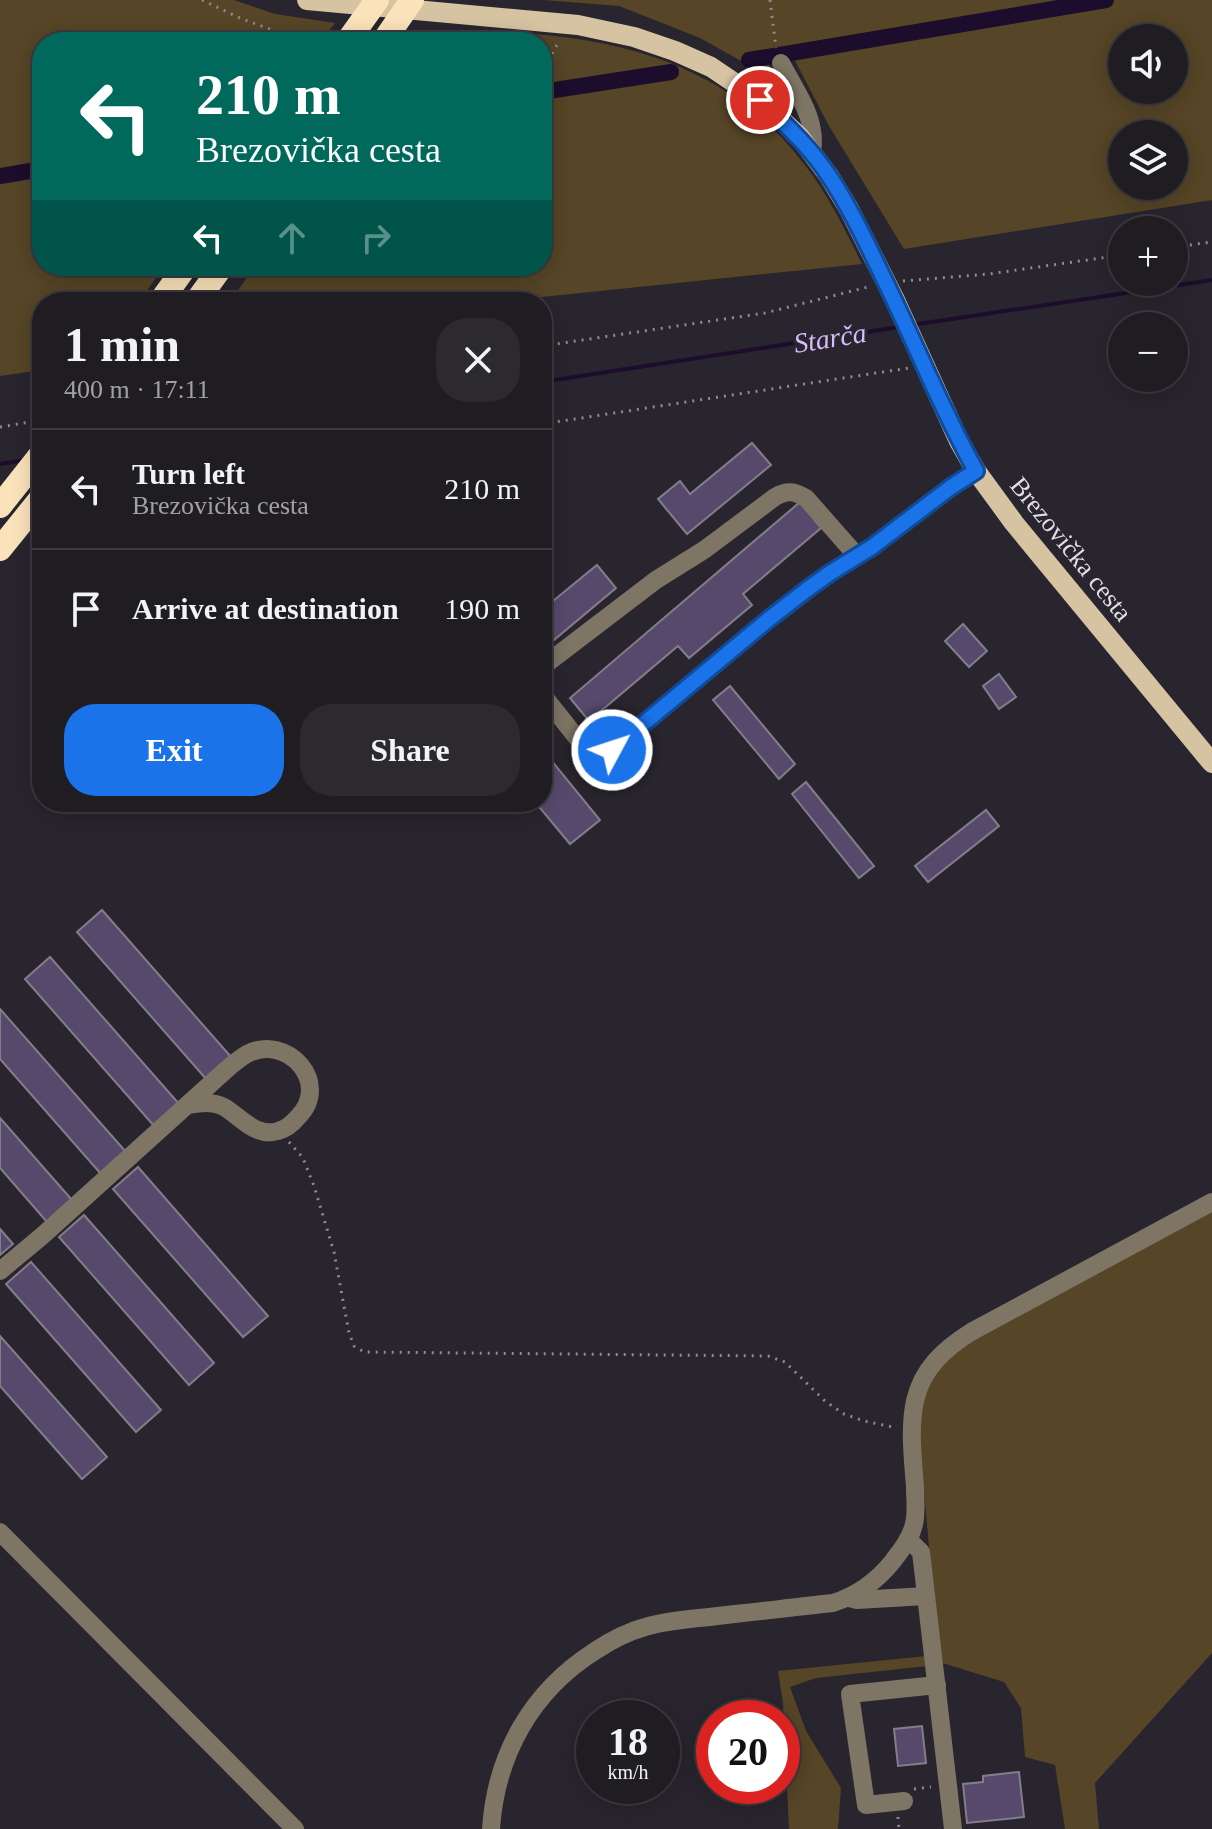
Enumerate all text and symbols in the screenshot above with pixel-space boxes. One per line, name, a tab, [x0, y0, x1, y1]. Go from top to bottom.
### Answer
map controls	[1108, 24, 1188, 392]
button: sound	[1108, 24, 1188, 104]
icon: left	[64, 64, 168, 168]
text: 210 m	[196, 64, 341, 126]
pin	[726, 66, 794, 134]
icon: arrive	[738, 78, 782, 122]
button: layers	[1108, 120, 1188, 200]
text: Brezovička cesta	[196, 130, 441, 170]
icon: left	[186, 216, 230, 260]
icon: ahead	[270, 216, 314, 260]
icon: right	[354, 216, 398, 260]
button: +	[1108, 216, 1188, 296]
button: −	[1108, 312, 1188, 392]
water label: Starča	[791, 317, 869, 359]
text: 1 min	[64, 318, 180, 371]
button: close	[436, 318, 520, 402]
text: 400 m · 17:11	[64, 375, 210, 404]
text: Turn left	[132, 457, 245, 490]
icon: left	[64, 467, 108, 511]
street label: Brezovička cesta	[1004, 471, 1138, 627]
text: 210 m	[444, 472, 520, 505]
text: Brezovička cesta	[132, 491, 309, 520]
icon: arrive	[64, 587, 108, 631]
text: Arrive at destination	[132, 592, 399, 625]
text: 190 m	[444, 592, 520, 625]
button: Exit	[64, 704, 284, 796]
button: Share	[300, 704, 520, 796]
position arrow	[570, 708, 654, 792]
speed limit sign: 20	[696, 1700, 800, 1804]
text: 18	[608, 1719, 648, 1764]
text: km/h	[607, 1761, 649, 1783]

